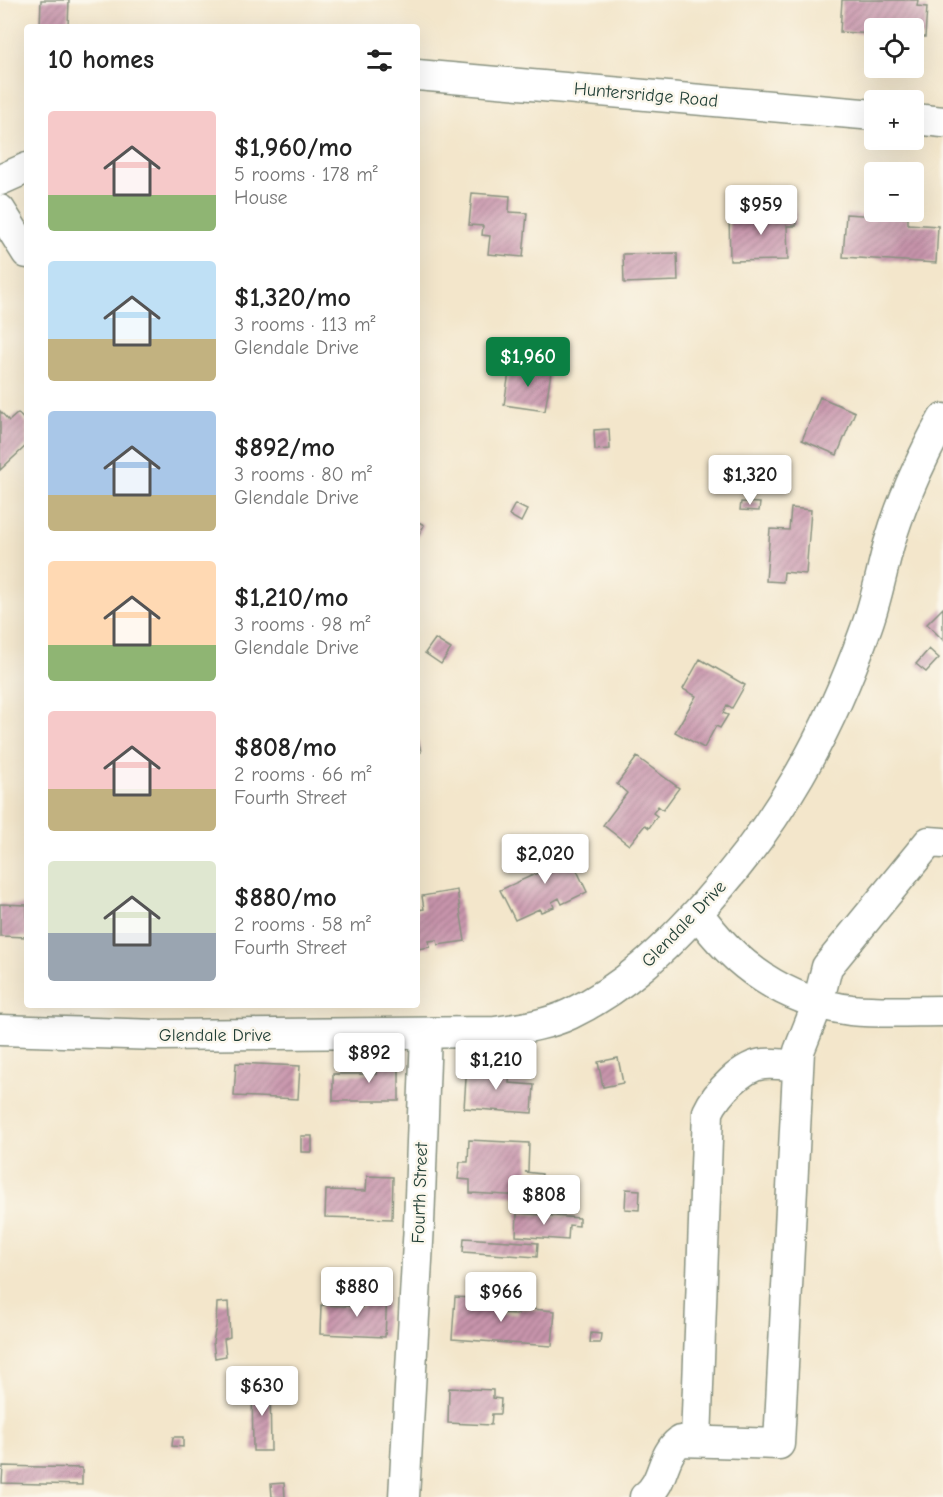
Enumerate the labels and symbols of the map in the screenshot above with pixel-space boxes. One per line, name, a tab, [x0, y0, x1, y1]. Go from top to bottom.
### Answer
street label: Huntersridge Road	[573, 78, 719, 112]
pin: $959	[725, 185, 797, 236]
pin: $1,960	[479, 337, 577, 388]
pin: $1,320	[701, 455, 799, 506]
pin: $2,020	[496, 834, 594, 885]
street label: Glendale Drive	[637, 876, 731, 972]
street label: Glendale Drive	[159, 1025, 271, 1046]
pin: $892	[333, 1033, 405, 1084]
pin: $1,210	[447, 1040, 545, 1091]
street label: Fourth Street	[408, 1141, 432, 1244]
pin: $808	[508, 1175, 580, 1226]
pin: $880	[321, 1267, 393, 1318]
pin: $966	[465, 1272, 537, 1323]
pin: $630	[226, 1366, 298, 1417]

